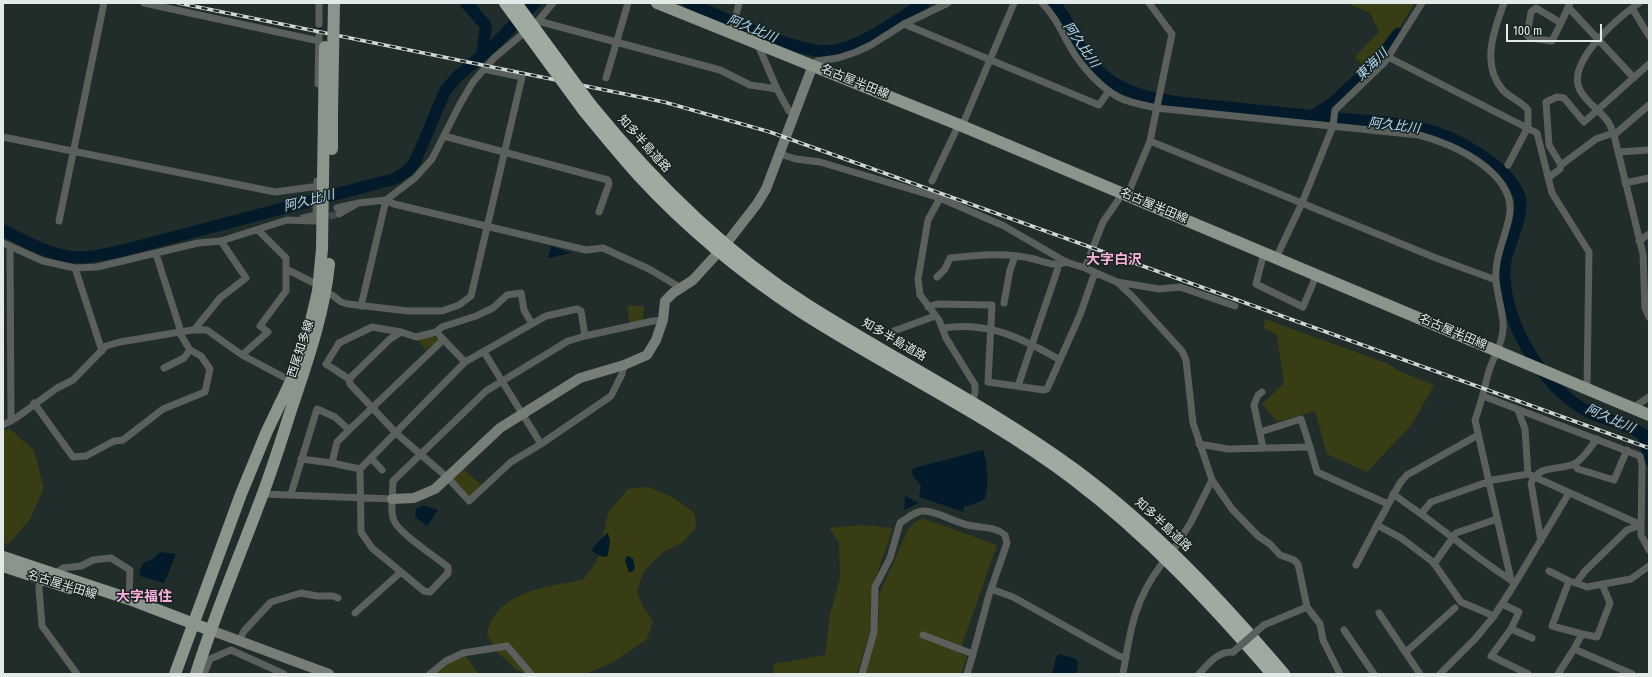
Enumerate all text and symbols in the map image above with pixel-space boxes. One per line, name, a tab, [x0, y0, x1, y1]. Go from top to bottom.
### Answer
water label: 阿久比川	[725, 12, 779, 46]
scale bar	[1508, 16, 1604, 42]
water label: 阿久比川	[1060, 19, 1102, 71]
text: 100 m	[1513, 24, 1542, 38]
water label: 東海川	[1353, 46, 1391, 84]
street label: 名古屋半田線	[819, 62, 891, 102]
street label: 知多半島道路	[615, 112, 673, 176]
water label: 阿久比川	[1367, 115, 1421, 137]
street label: 名古屋半田線	[1118, 185, 1190, 227]
water label: 阿久比川	[282, 187, 336, 215]
district label: 大字白沢	[1086, 252, 1142, 268]
street label: 名古屋半田線	[1417, 311, 1489, 353]
street label: 知多半島道路	[859, 316, 929, 364]
street label: 西尾知多線	[285, 318, 317, 380]
water label: 阿久比川	[1583, 401, 1637, 437]
street label: 知多半島道路	[1132, 495, 1194, 555]
street label: 名古屋半田線	[25, 568, 99, 602]
district label: 大字福住	[116, 589, 172, 605]

